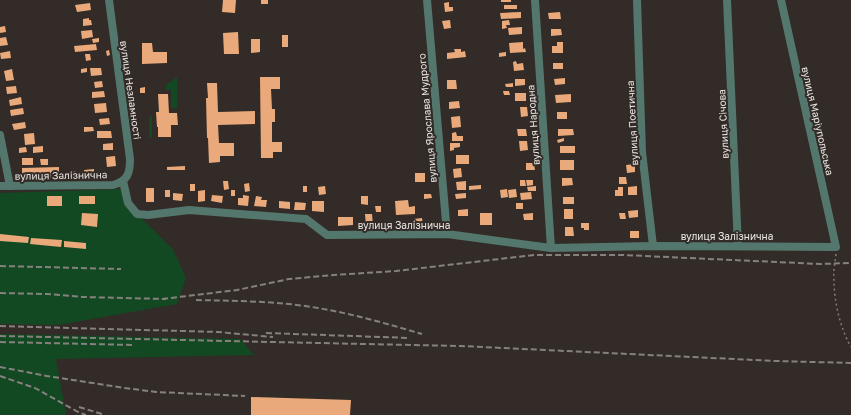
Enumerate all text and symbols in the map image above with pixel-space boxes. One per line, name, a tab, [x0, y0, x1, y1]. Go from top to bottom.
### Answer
street label: вулиця Незламності	[118, 40, 144, 140]
street label: вулиця Ярослава Мудрого	[415, 53, 439, 183]
street label: вулиця Маріупольська	[800, 66, 836, 176]
street label: вулиця Поетична	[624, 80, 640, 166]
street label: вулиця Народна	[524, 84, 542, 166]
street label: вулиця Січова	[715, 89, 731, 159]
street label: вулиця Залізнична	[15, 168, 107, 182]
street label: вулиця Залізнична	[358, 219, 450, 231]
street label: вулиця Залізнична	[681, 230, 773, 242]

